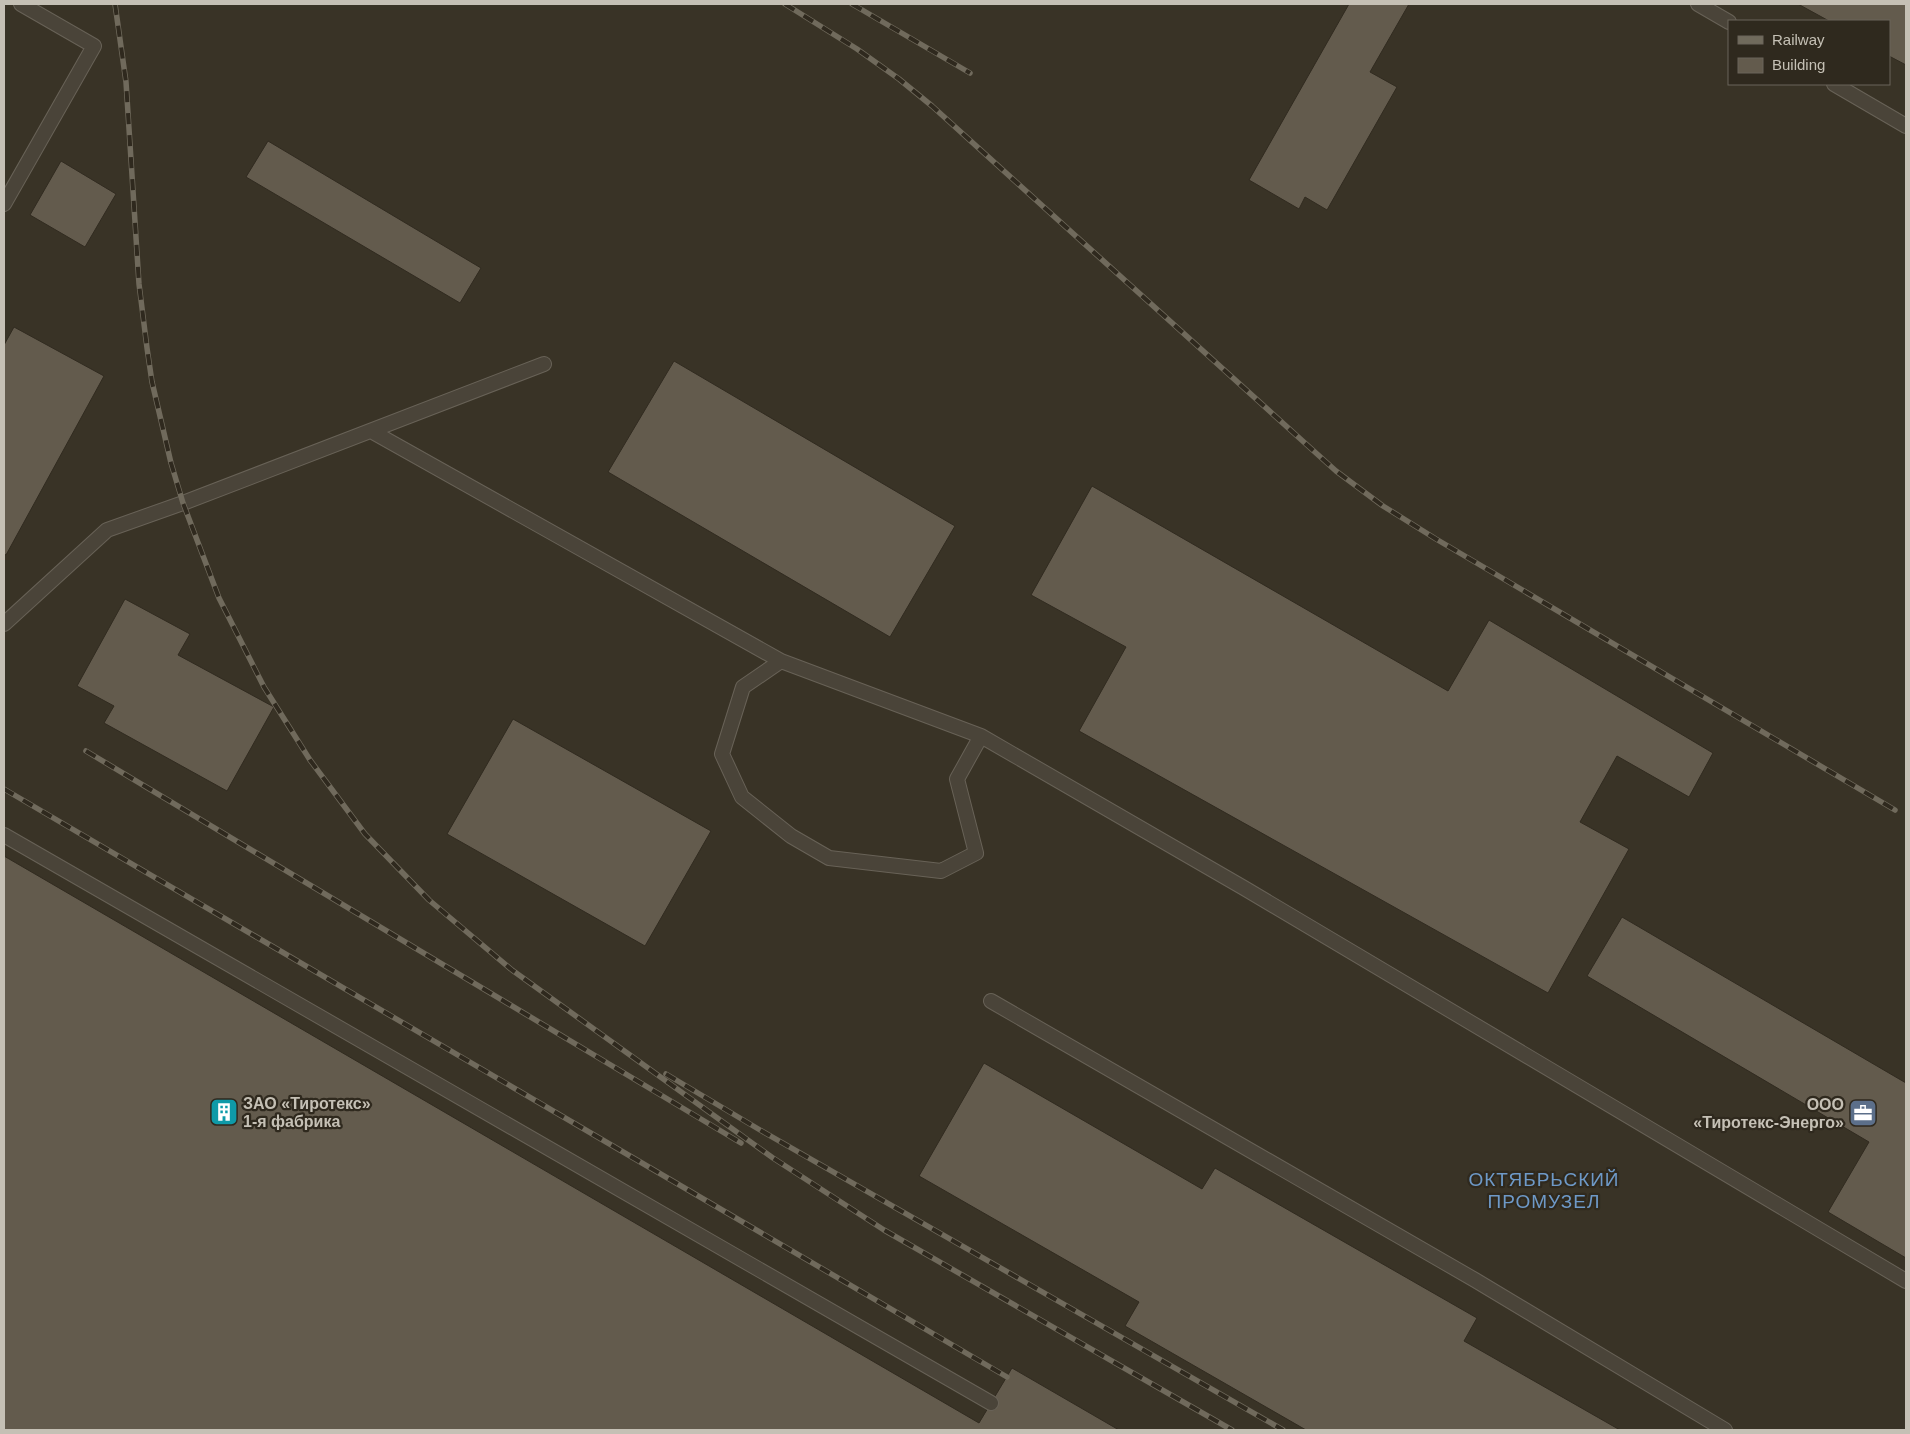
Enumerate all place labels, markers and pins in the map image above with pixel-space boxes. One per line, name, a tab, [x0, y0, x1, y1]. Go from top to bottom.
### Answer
place label: ЗАО «Тиротекс» 1-я фабрика	[243, 1095, 371, 1130]
place label: ООО «Тиротекс-Энерго»	[1693, 1096, 1844, 1131]
building icon: ЗАО «Тиротекс» 1-я фабрика	[209, 1097, 239, 1127]
office icon: ООО «Тиротекс-Энерго»	[1848, 1098, 1878, 1128]

